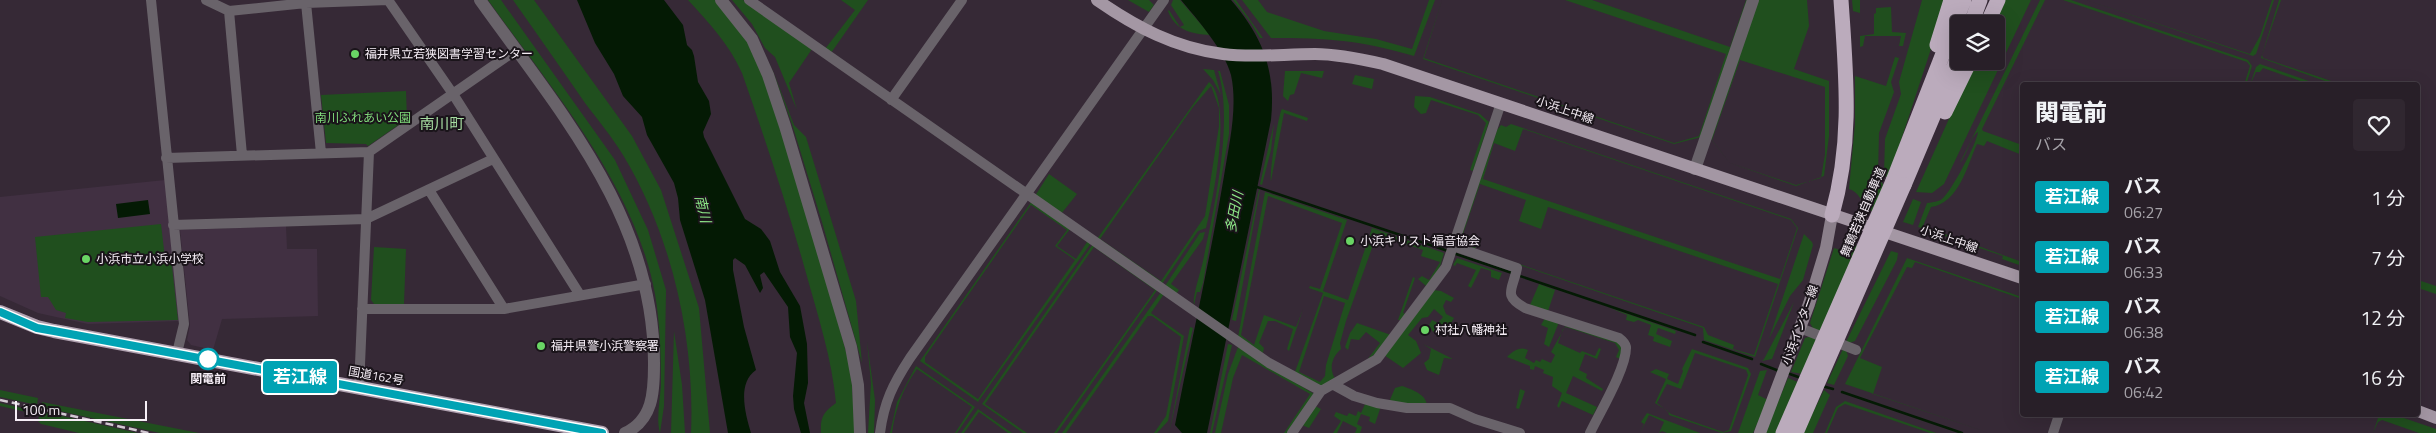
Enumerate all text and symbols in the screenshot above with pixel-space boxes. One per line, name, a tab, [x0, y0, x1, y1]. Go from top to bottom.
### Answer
map controls	[1950, 15, 2005, 70]
button: layers	[1950, 15, 2005, 70]
place label: 福井県立若狭図書学習センター	[365, 44, 533, 63]
marker: 福井県立若狭図書学習センター	[349, 48, 361, 60]
street label: 小浜上中線	[1534, 91, 1597, 128]
text: 関電前	[2035, 94, 2107, 130]
button: heart	[2353, 99, 2405, 151]
park label: 南川ふれあい公園	[315, 108, 411, 127]
district label: 南川町	[419, 112, 465, 135]
text: バス	[2035, 132, 2067, 156]
street label: 舞鶴若狭自動車道	[1835, 164, 1890, 260]
text: バス	[2124, 171, 2162, 200]
text: 若江線	[2045, 183, 2099, 210]
text: 1 分	[2371, 183, 2405, 212]
water label: 多田川	[1219, 187, 1248, 235]
water label: 南川	[690, 193, 717, 227]
text: 06:27	[2124, 200, 2163, 224]
street label: 小浜上中線	[1918, 220, 1981, 257]
place label: 小浜キリスト福音協会	[1360, 231, 1480, 250]
text: バス	[2124, 231, 2162, 260]
marker: 小浜キリスト福音協会	[1344, 235, 1356, 247]
text: 若江線	[2045, 243, 2099, 270]
text: 7 分	[2371, 243, 2405, 272]
place label: 小浜市立小浜小学校	[96, 249, 204, 268]
marker: 小浜市立小浜小学校	[80, 253, 92, 265]
text: 06:33	[2124, 260, 2163, 284]
street label: 小浜インター線	[1776, 282, 1823, 368]
text: バス	[2124, 291, 2162, 320]
text: 若江線	[2045, 303, 2099, 330]
text: 12 分	[2361, 303, 2405, 332]
place label: 村社八幡神社	[1435, 320, 1507, 339]
text: 06:38	[2124, 320, 2163, 344]
marker: 村社八幡神社	[1419, 324, 1431, 336]
place label: 福井県警小浜警察署	[551, 336, 659, 355]
marker: 福井県警小浜警察署	[535, 340, 547, 352]
marker: 関電前	[197, 348, 219, 370]
text: バス	[2124, 351, 2162, 380]
line badge: 若江線	[271, 361, 329, 393]
street label: 国道162号	[347, 361, 405, 390]
text: 若江線	[273, 363, 327, 390]
text: 若江線	[2045, 363, 2099, 390]
text: 16 分	[2361, 363, 2405, 392]
place label: 関電前	[190, 369, 226, 388]
text: 06:42	[2124, 380, 2163, 404]
scale bar	[15, 398, 148, 421]
text: 100 m	[22, 399, 60, 420]

